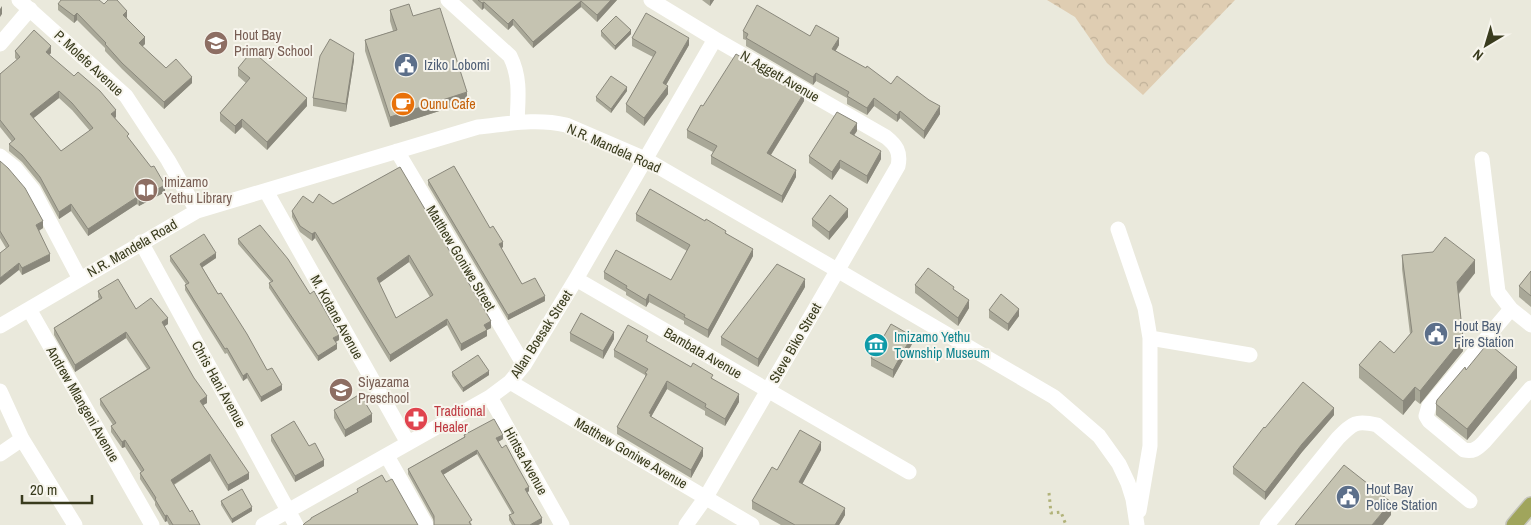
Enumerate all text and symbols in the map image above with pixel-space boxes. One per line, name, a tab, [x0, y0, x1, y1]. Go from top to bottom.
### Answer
north arrow	[1461, 20, 1511, 70]
street label: P. Molefe Avenue	[51, 26, 127, 100]
place label: Hout Bay Primary School	[234, 26, 312, 60]
school or university icon: Hout Bay Primary School	[203, 30, 229, 56]
street label: N. Aggett Avenue	[737, 46, 823, 106]
text: N	[1469, 46, 1487, 65]
public building icon: Iziko Lobomi	[393, 52, 419, 78]
place label: Iziko Lobomi	[424, 56, 490, 74]
cafe icon: Ounu Cafe	[390, 91, 416, 117]
place label: Ounu Cafe	[420, 95, 476, 113]
street label: N.R. Mandela Road	[564, 119, 664, 177]
place label: Imizamo Yethu Library	[164, 173, 232, 207]
library icon: Imizamo Yethu Library	[133, 177, 159, 203]
street label: Matthew Goniwe Street	[422, 202, 500, 314]
street label: N.R. Mandela Road	[84, 215, 180, 281]
street label: M. Kotane Avenue	[306, 272, 368, 362]
street label: Allan Boesak Street	[505, 287, 576, 382]
street label: Steve Biko Street	[765, 300, 825, 386]
place label: Hout Bay Fire Station	[1454, 317, 1514, 351]
public building icon: Hout Bay Fire Station	[1423, 321, 1449, 347]
street label: Bambata Avenue	[661, 323, 745, 383]
place label: Imizamo Yethu Township Museum	[894, 328, 990, 362]
museum icon: Imizamo Yethu Township Museum	[863, 332, 889, 358]
street label: Chris Hani Avenue	[188, 338, 250, 430]
street label: Andrew Mlangeni Avenue	[42, 342, 123, 465]
place label: Siyazama Preschool	[358, 373, 410, 407]
school or university icon: Siyazama Preschool	[328, 377, 354, 403]
place label: Tradtional Healer	[434, 402, 485, 436]
pharmacy icon: Tradtional Healer	[403, 406, 429, 432]
street label: Matthew Goniwe Avenue	[571, 413, 691, 493]
street label: Hintsa Avenue	[500, 424, 552, 498]
scale bar	[22, 472, 92, 504]
text: 20 m	[30, 479, 57, 500]
place label: Hout Bay Police Station	[1366, 480, 1437, 514]
public building icon: Hout Bay Police Station	[1335, 484, 1361, 510]

